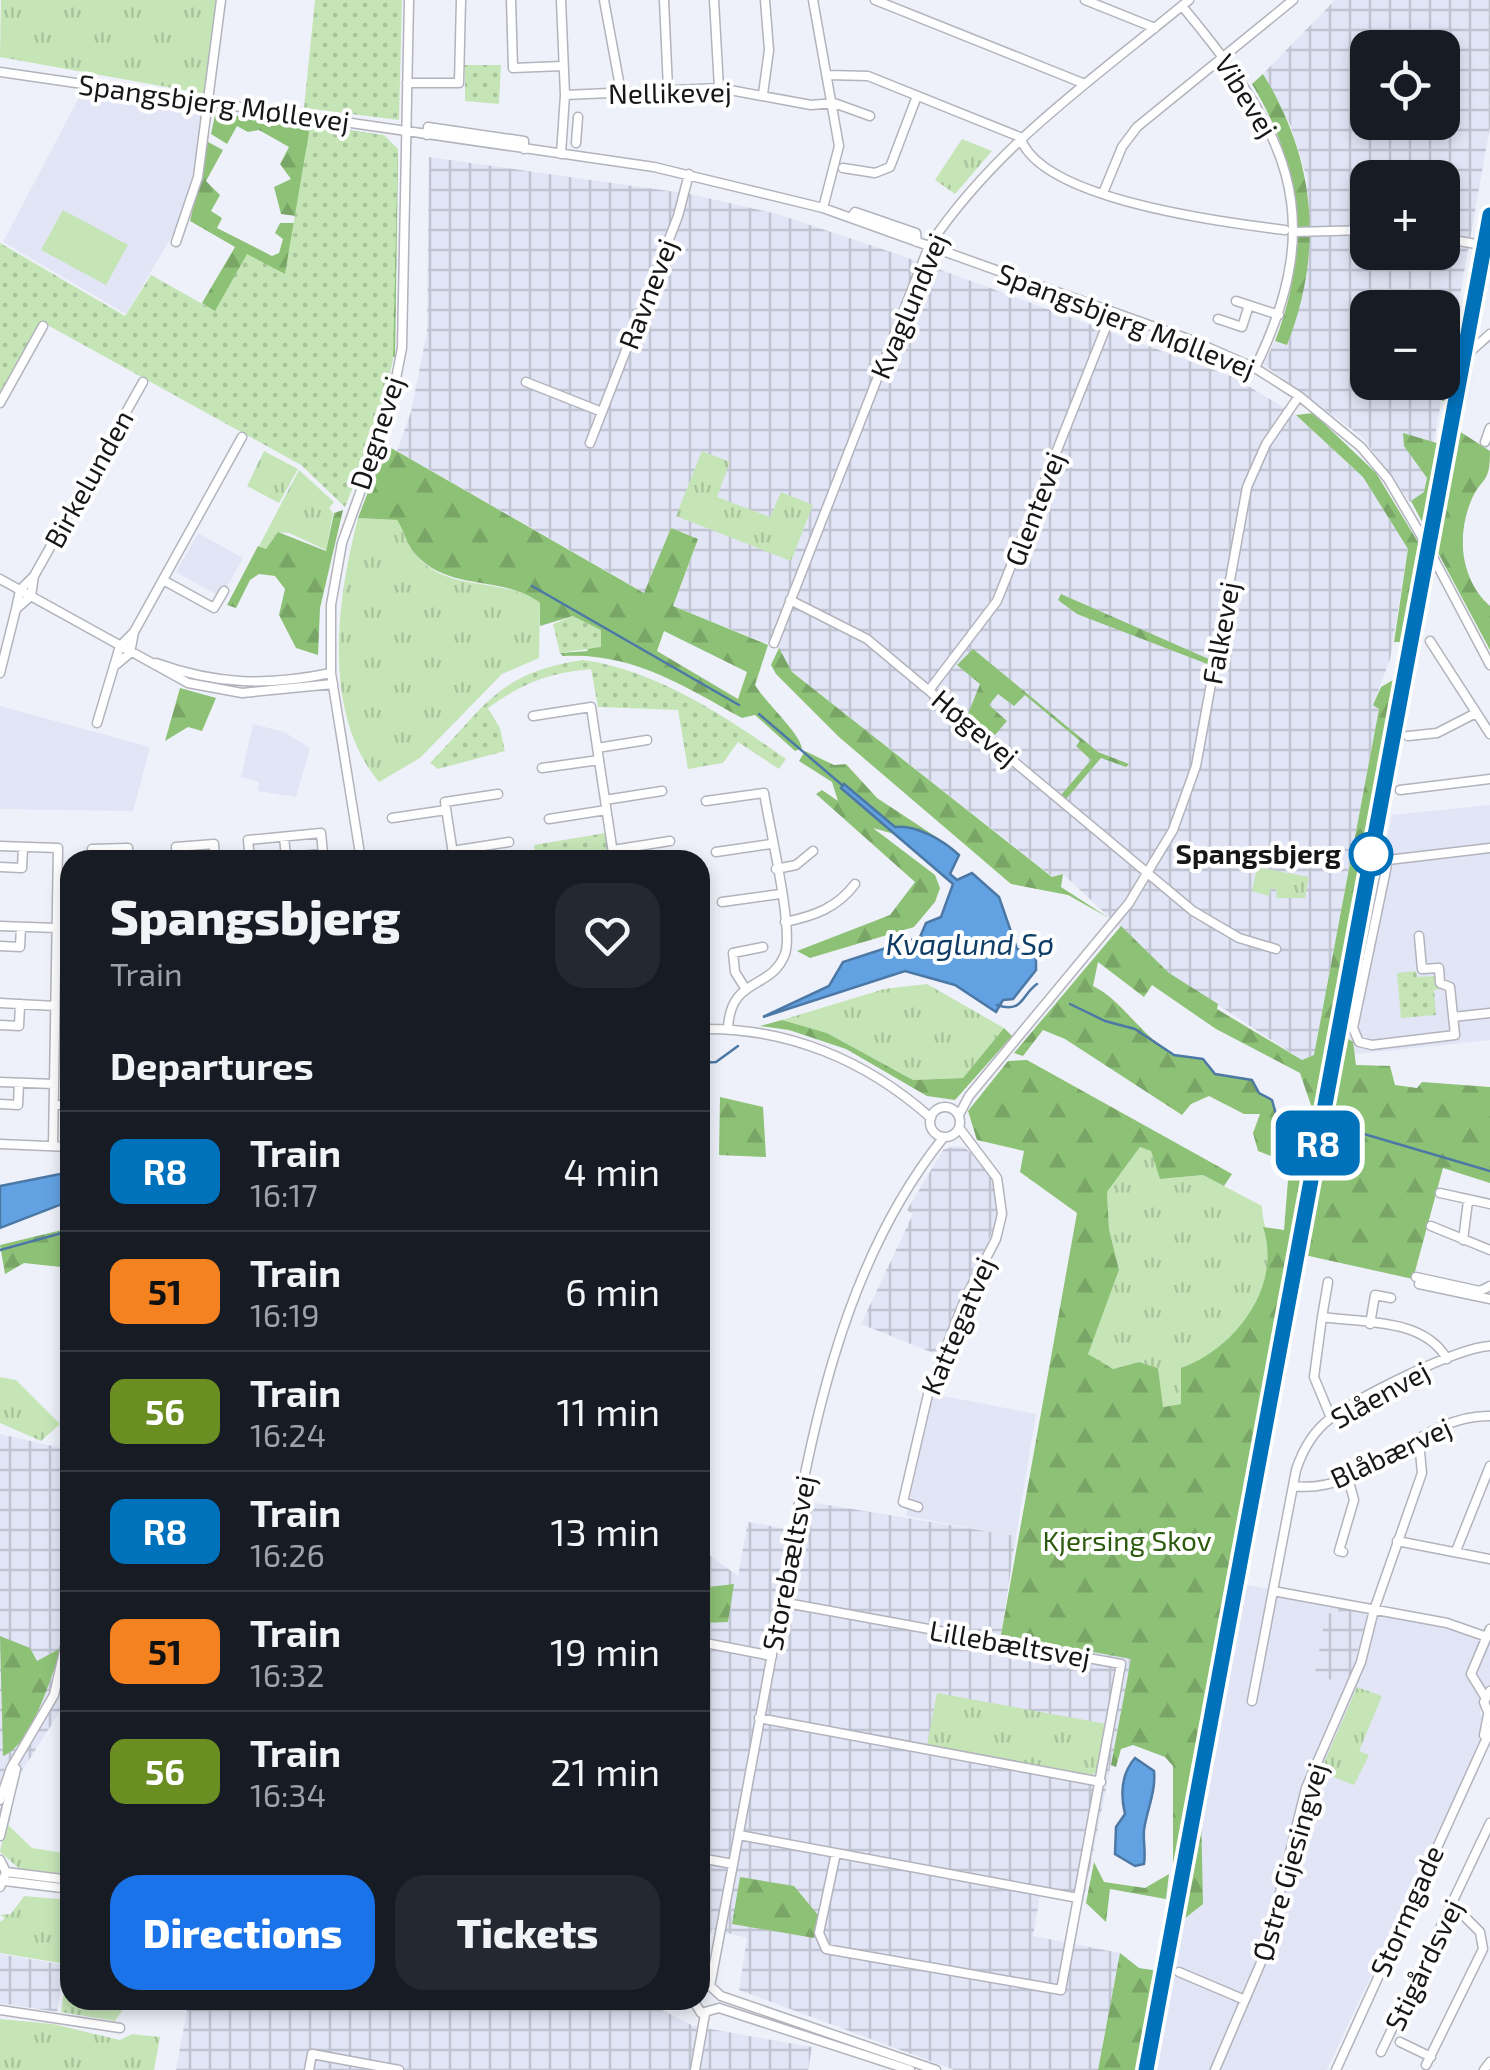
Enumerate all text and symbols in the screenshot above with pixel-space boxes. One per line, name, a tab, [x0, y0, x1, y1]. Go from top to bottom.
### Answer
map controls	[1350, 30, 1460, 400]
button: locate	[1350, 30, 1460, 140]
street label: Vibevej	[1208, 48, 1286, 143]
street label: Spangsbjerg Møllevej	[77, 66, 352, 138]
street label: Nellikevej	[608, 74, 732, 110]
button: +	[1350, 160, 1460, 270]
street label: Kvaglundvej	[862, 228, 954, 383]
street label: Ravnevej	[611, 234, 684, 354]
street label: Spangsbjerg Møllevej	[993, 255, 1260, 385]
button: −	[1350, 290, 1460, 400]
street label: Degnevej	[342, 372, 410, 494]
street label: Birkelunden	[36, 404, 140, 553]
street label: Glentevej	[997, 447, 1071, 571]
street label: Falkevej	[1194, 579, 1246, 687]
street label: Høgevej	[926, 681, 1026, 773]
marker: Spangsbjerg	[1350, 833, 1392, 875]
place label: Spangsbjerg	[1176, 836, 1341, 870]
button: heart	[555, 883, 660, 988]
text: Spangsbjerg	[110, 887, 400, 945]
water label: Kvaglund Sø	[886, 925, 1054, 961]
text: Train	[110, 954, 183, 992]
text: Departures	[110, 1042, 314, 1088]
line badge: R8	[1273, 1110, 1363, 1176]
text: R8	[1296, 1122, 1340, 1164]
text: Train	[250, 1129, 341, 1175]
text: 4 min	[563, 1148, 660, 1194]
text: R8	[143, 1150, 187, 1192]
text: 16:17	[250, 1175, 318, 1213]
text: Train	[250, 1249, 341, 1295]
street label: Kattegatvej	[913, 1252, 1001, 1400]
text: 6 min	[565, 1268, 660, 1314]
text: 51	[148, 1270, 182, 1312]
text: 16:19	[250, 1295, 320, 1333]
street label: Slåenvej	[1324, 1353, 1435, 1435]
text: Train	[250, 1369, 341, 1415]
text: 11 min	[556, 1388, 660, 1434]
text: 56	[145, 1390, 185, 1432]
street label: Blåbærvej	[1325, 1409, 1456, 1495]
text: 16:24	[250, 1415, 326, 1453]
street label: Storebæltsvej	[754, 1472, 822, 1653]
text: Train	[250, 1489, 341, 1535]
text: 13 min	[550, 1508, 660, 1554]
text: R8	[143, 1510, 187, 1552]
park label: Kjersing Skov	[1042, 1523, 1212, 1557]
text: 16:26	[250, 1535, 325, 1573]
text: Train	[250, 1609, 341, 1655]
street label: Lillebæltsvej	[927, 1612, 1093, 1674]
text: 19 min	[550, 1628, 660, 1674]
text: 51	[148, 1630, 182, 1672]
text: 16:32	[250, 1655, 324, 1693]
text: Train	[250, 1729, 341, 1775]
text: 21 min	[550, 1748, 660, 1794]
text: 56	[145, 1750, 185, 1792]
street label: Østre Gjesingvej	[1244, 1759, 1334, 1965]
text: 16:34	[250, 1775, 326, 1813]
street label: Stormgade	[1362, 1840, 1450, 1981]
button: Directions	[110, 1875, 375, 1990]
button: Tickets	[395, 1875, 660, 1990]
street label: Stigårdsvej	[1377, 1893, 1469, 2036]

